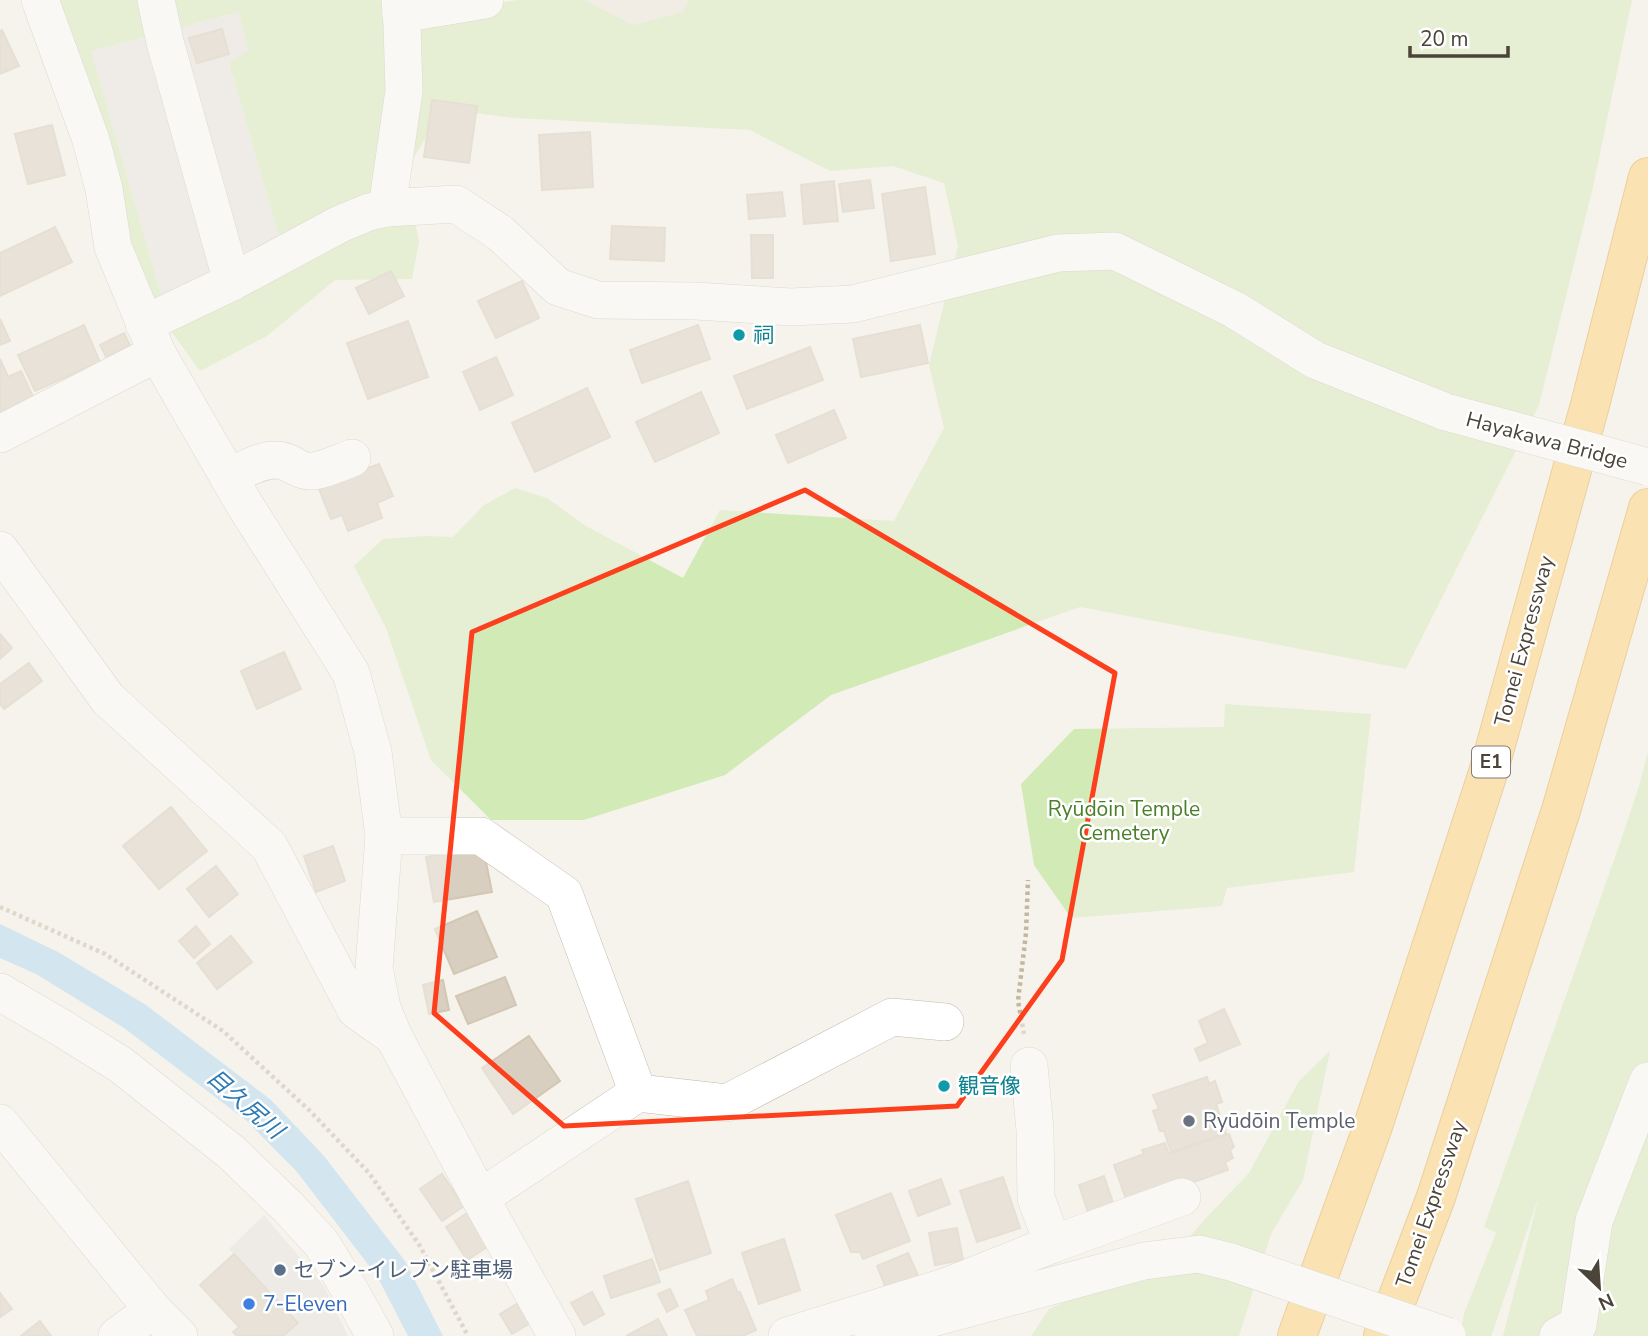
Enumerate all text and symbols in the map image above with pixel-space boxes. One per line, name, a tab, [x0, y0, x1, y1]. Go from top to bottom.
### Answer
scale bar	[1410, 14, 1508, 58]
text: 20 m	[1420, 25, 1469, 53]
place label: 祠	[753, 321, 774, 349]
marker: 祠	[731, 327, 747, 343]
street label: Hayakawa Bridge	[1463, 405, 1631, 475]
street label: Tomei Expressway	[1488, 552, 1560, 729]
road number: E1	[1472, 747, 1510, 778]
park label: Ryūdōin Temple Cemetery	[1048, 795, 1200, 847]
water label: 目久尻川	[200, 1062, 292, 1148]
place label: 観音像	[958, 1072, 1021, 1100]
marker: 観音像	[936, 1078, 952, 1094]
place label: Ryūdōin Temple	[1203, 1107, 1355, 1135]
marker: Ryūdōin Temple	[1181, 1113, 1197, 1129]
street label: Tomei Expressway	[1389, 1116, 1473, 1292]
north arrow	[1564, 1252, 1634, 1322]
place label: セブン-イレブン駐車場	[294, 1256, 513, 1284]
marker: セブン-イレブン駐車場	[272, 1262, 288, 1278]
text: N	[1594, 1287, 1618, 1316]
place label: 7-Eleven	[263, 1290, 348, 1318]
marker: 7-Eleven	[241, 1296, 257, 1312]

